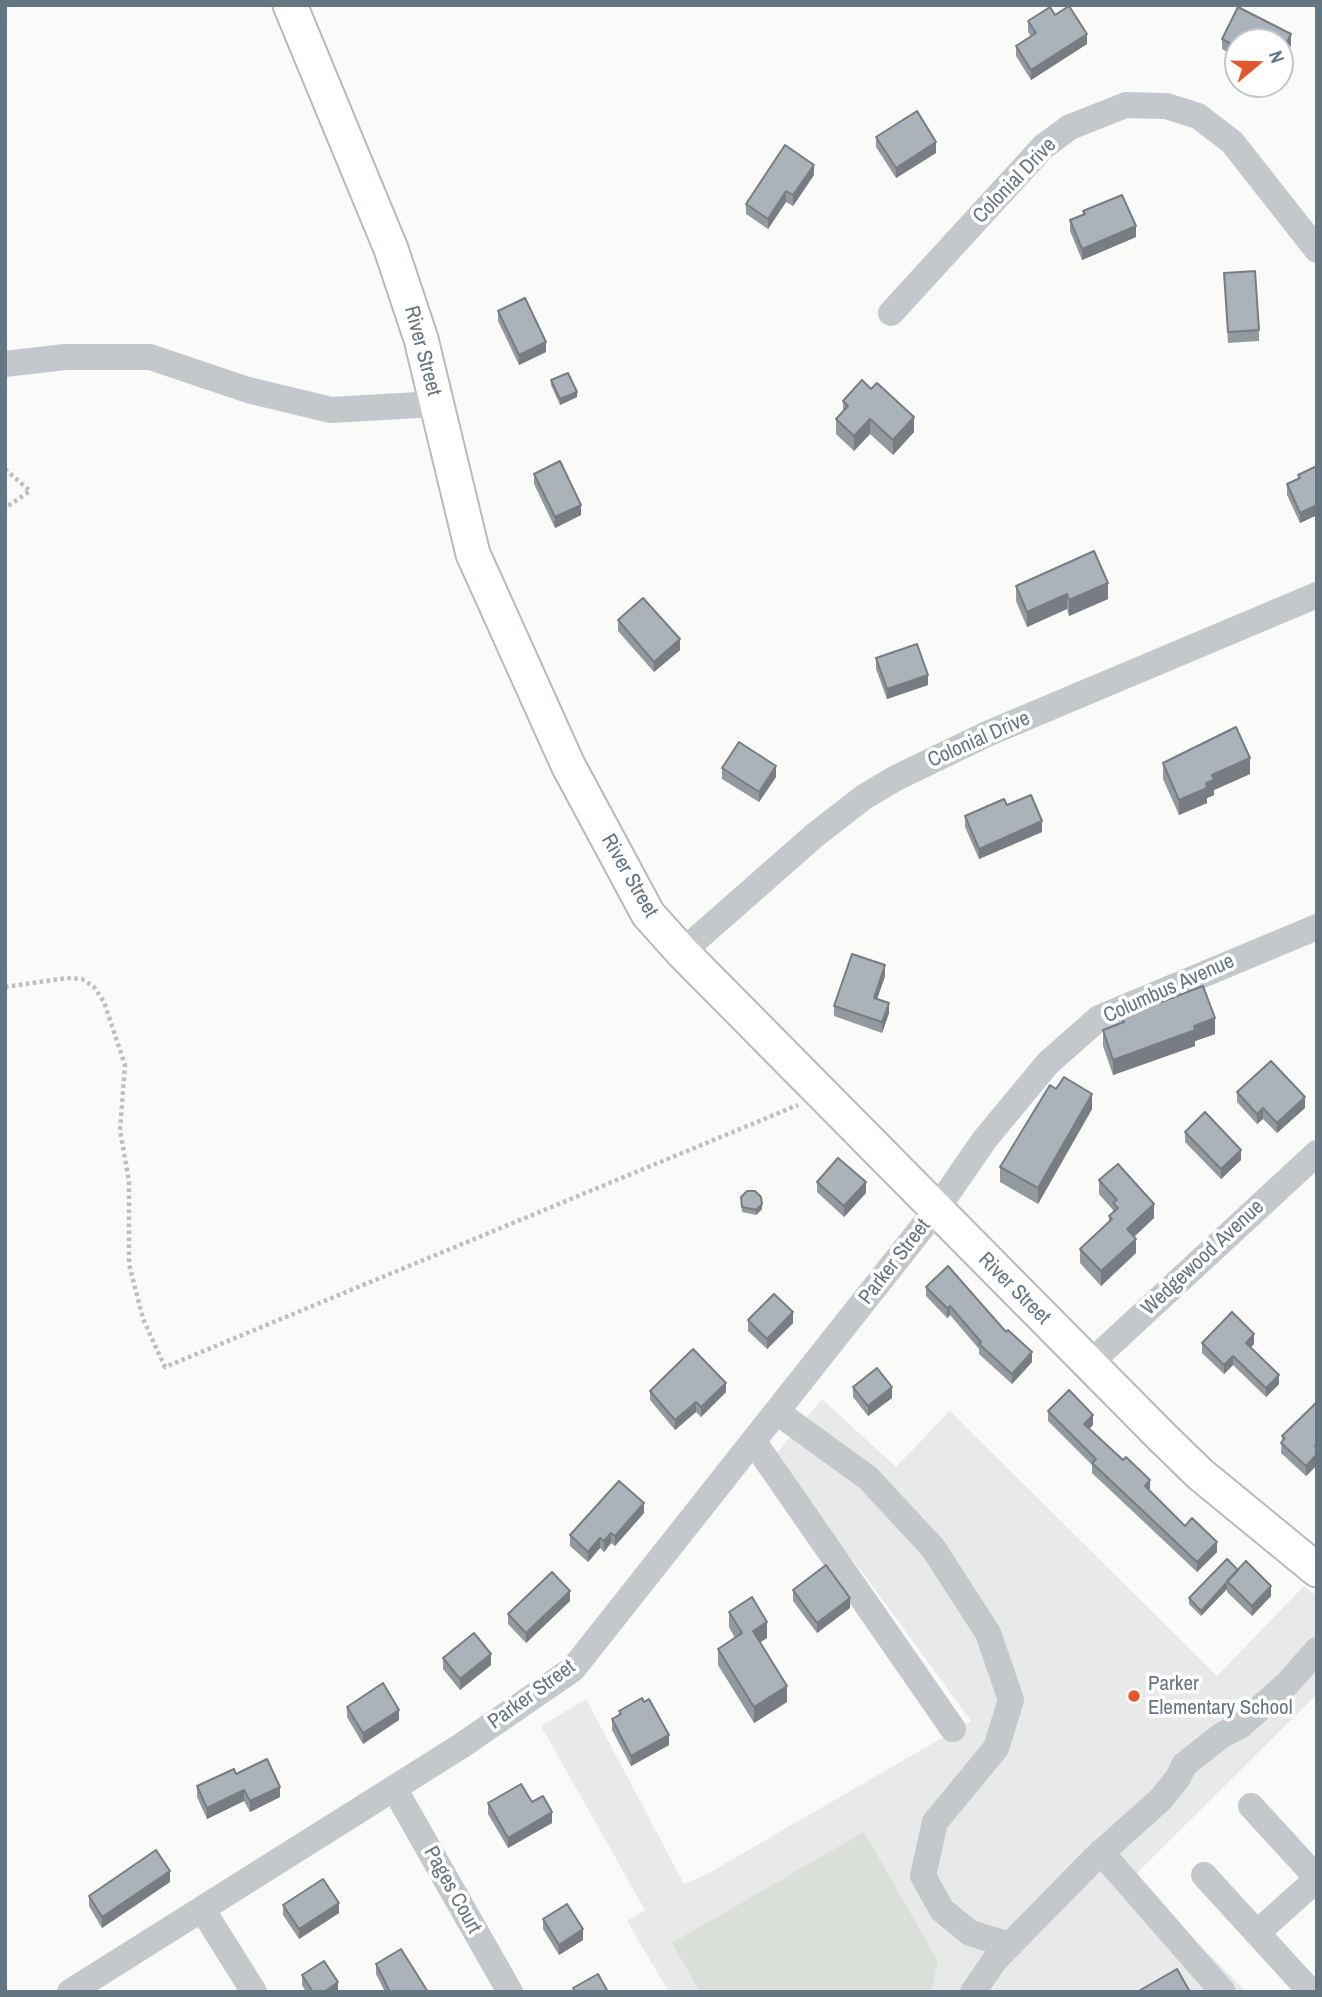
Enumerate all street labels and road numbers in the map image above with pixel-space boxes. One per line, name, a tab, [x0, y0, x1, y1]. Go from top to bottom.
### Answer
street label: Colonial Drive	[968, 133, 1062, 229]
street label: River Street	[398, 303, 446, 399]
street label: Colonial Drive	[924, 706, 1034, 774]
street label: River Street	[595, 830, 663, 922]
street label: Columbus Avenue	[1100, 949, 1238, 1029]
street label: Wedgewood Avenue	[1137, 1195, 1269, 1321]
street label: Parker Street	[854, 1214, 936, 1310]
street label: River Street	[973, 1248, 1055, 1330]
street label: Parker Street	[484, 1655, 580, 1735]
street label: Pages Court	[418, 1842, 486, 1938]

